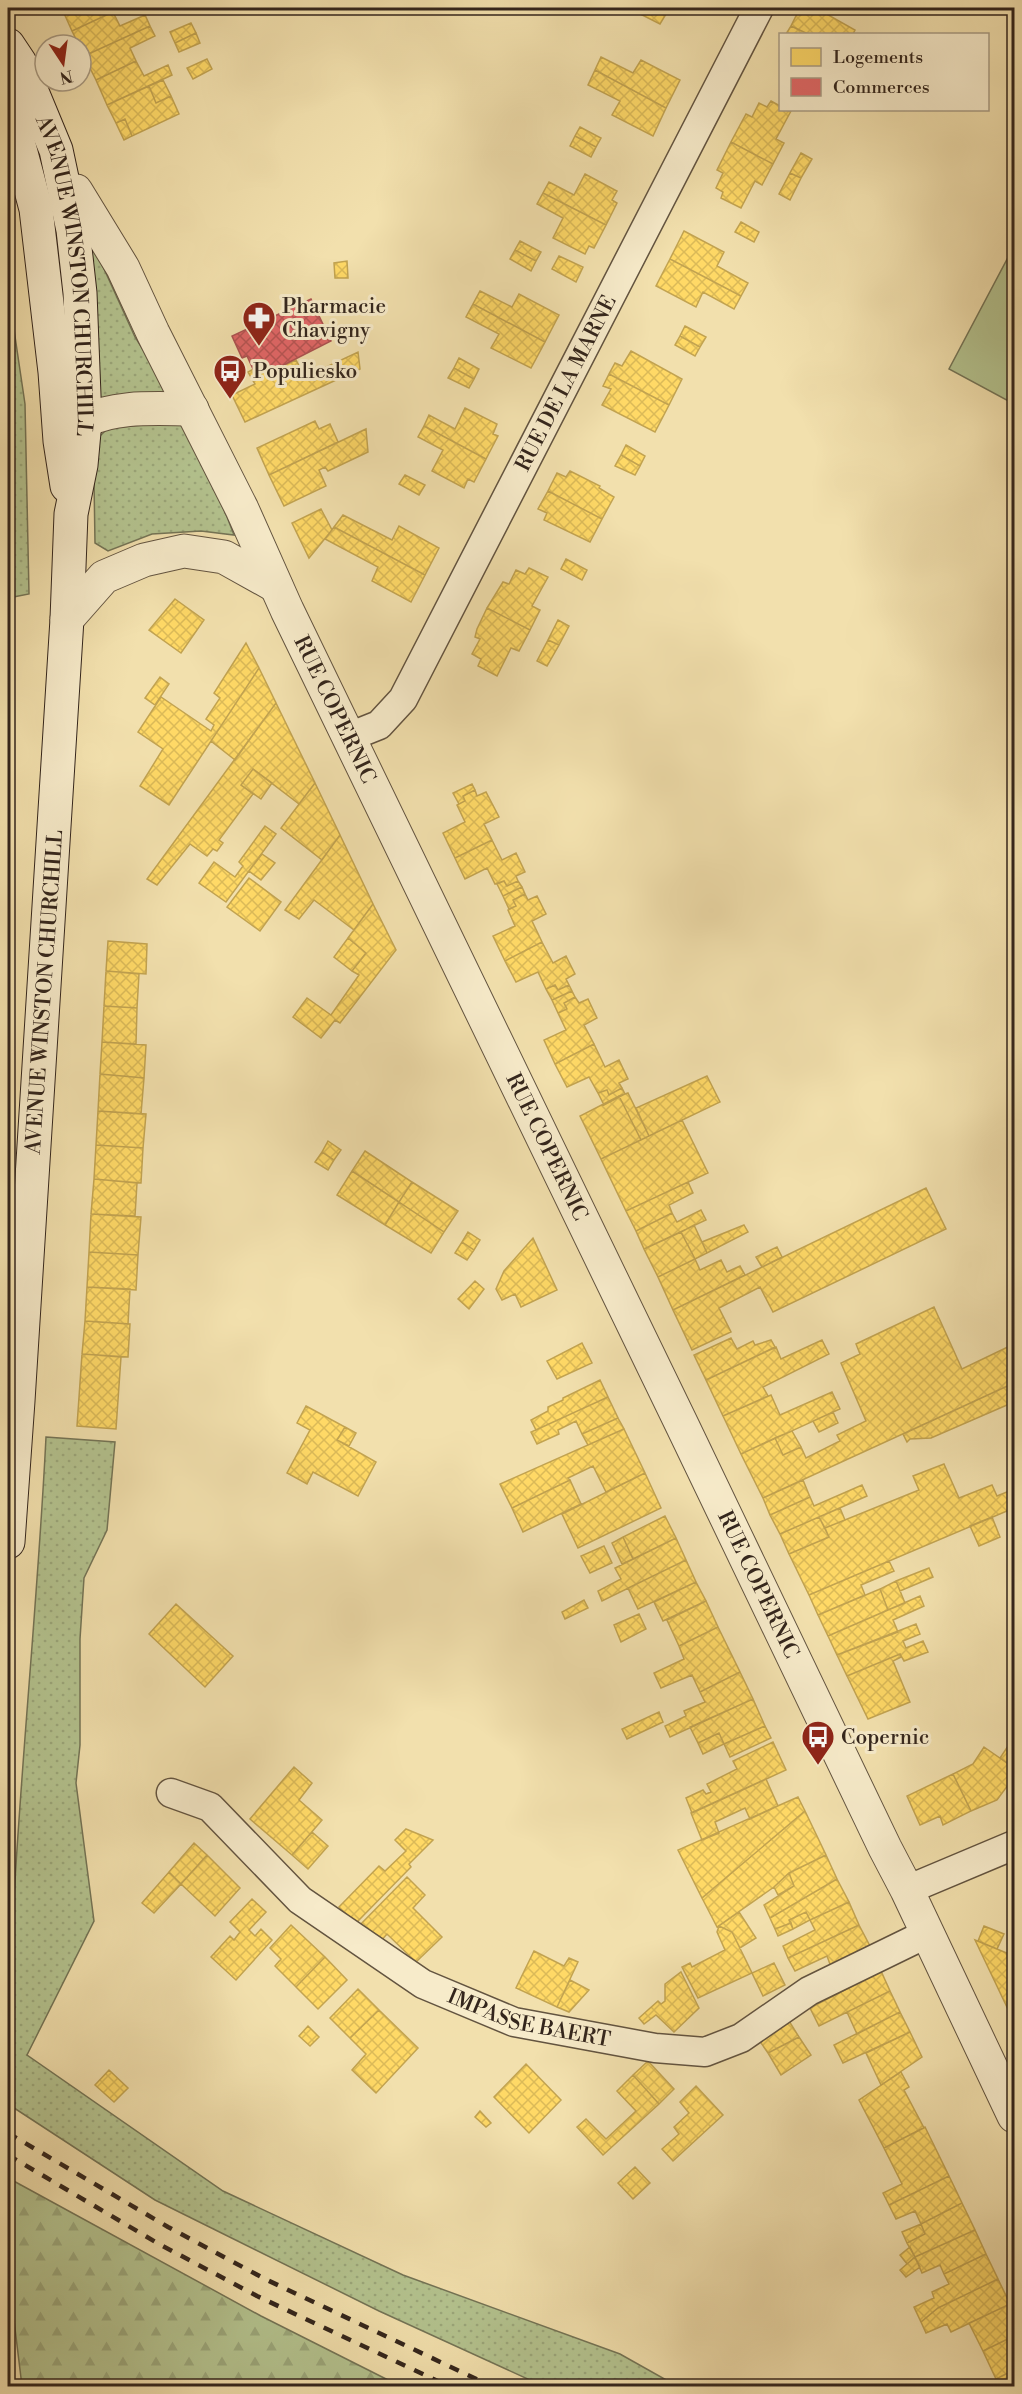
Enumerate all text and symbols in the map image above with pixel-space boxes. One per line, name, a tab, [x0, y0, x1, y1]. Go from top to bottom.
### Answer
north arrow	[33, 33, 93, 93]
legend	[779, 33, 989, 111]
text: Logements	[833, 46, 923, 69]
text: N	[57, 65, 75, 88]
text: Commerces	[833, 76, 930, 99]
street label: AVENUE WINSTON CHURCHILL	[29, 111, 97, 438]
street label: RUE DE LA MARNE	[510, 291, 623, 476]
place label: Pharmacie Chavigny	[282, 294, 386, 344]
pharmacy icon: Pharmacie Chavigny	[241, 300, 277, 347]
bus stop icon: Populiesko	[212, 353, 248, 400]
place label: Populiesko	[253, 359, 357, 385]
street label: RUE COPERNIC	[288, 632, 381, 788]
street label: AVENUE WINSTON CHURCHILL	[21, 829, 69, 1156]
street label: RUE COPERNIC	[499, 1069, 593, 1225]
street label: RUE COPERNIC	[711, 1507, 804, 1663]
bus stop icon: Copernic	[800, 1719, 836, 1766]
place label: Copernic	[841, 1725, 929, 1751]
street label: IMPASSE BAERT	[443, 1984, 613, 2054]

